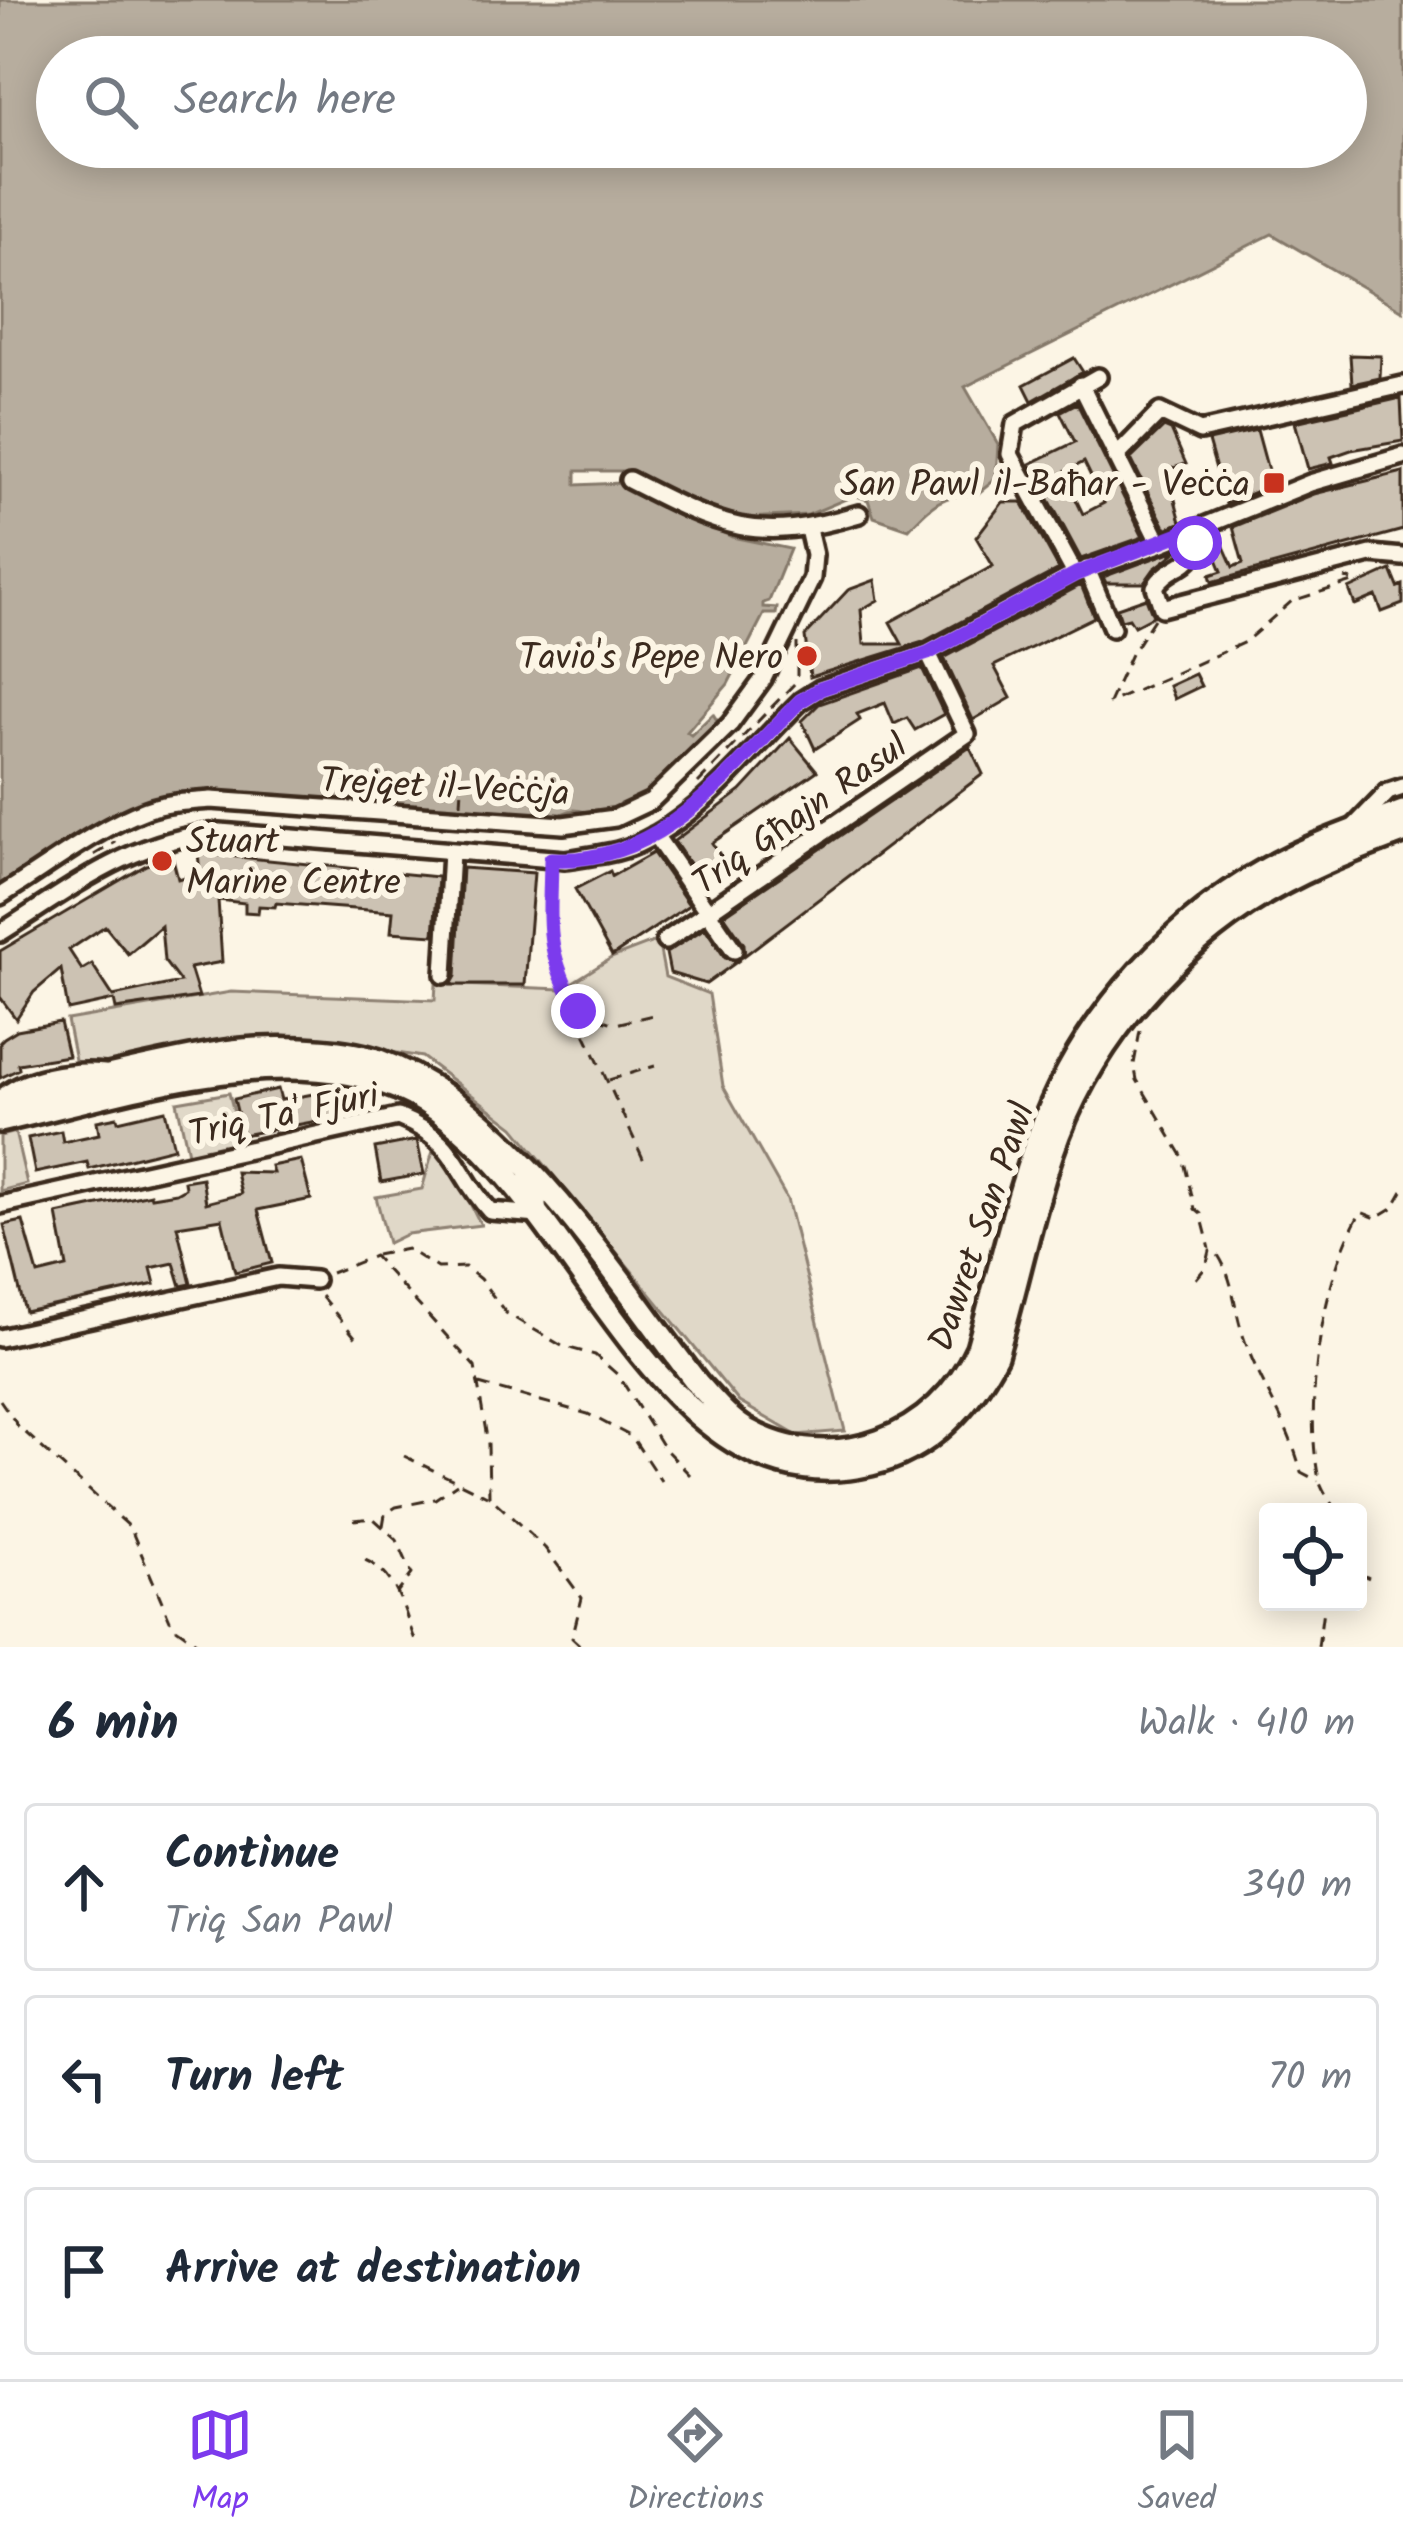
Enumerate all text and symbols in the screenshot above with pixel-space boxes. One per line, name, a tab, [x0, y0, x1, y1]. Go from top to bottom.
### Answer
search box	[36, 36, 1367, 168]
text: Search here	[174, 66, 396, 138]
icon: search	[78, 69, 144, 135]
place label: San Pawl il-Baħar - Veċċa	[840, 458, 1250, 515]
marker: San Pawl il-Baħar - Veċċa	[1261, 470, 1287, 496]
route start	[1168, 516, 1222, 570]
place label: Tavio's Pepe Nero	[519, 631, 783, 688]
marker: Tavio's Pepe Nero	[794, 643, 820, 669]
street label: Triq Għajn Rasul	[681, 720, 921, 912]
street label: Trejqet il-Veċċja	[319, 754, 571, 823]
place label: Stuart Marine Centre	[186, 815, 401, 913]
marker: Stuart Marine Centre	[149, 848, 175, 874]
route end	[551, 984, 605, 1038]
street label: Triq Ta' Fjuri	[183, 1068, 385, 1164]
street label: Dawret San Pawl	[914, 1095, 1053, 1359]
map controls	[1259, 1503, 1367, 1611]
button: locate	[1259, 1503, 1367, 1611]
text: 6 min	[48, 1685, 179, 1766]
text: Walk · 410 m	[1138, 1694, 1355, 1756]
text: Continue	[165, 1820, 339, 1892]
icon: ahead	[51, 1854, 117, 1920]
text: 340 m	[1242, 1856, 1352, 1918]
text: Triq San Pawl	[165, 1892, 393, 1954]
text: Turn left	[165, 2043, 344, 2115]
icon: left	[51, 2046, 117, 2112]
text: 70 m	[1268, 2048, 1352, 2110]
text: Arrive at destination	[165, 2235, 581, 2307]
icon: arrive	[51, 2238, 117, 2304]
tab: Map	[187, 2402, 253, 2527]
tab: Directions	[627, 2402, 764, 2527]
tab: Saved	[1138, 2402, 1216, 2527]

